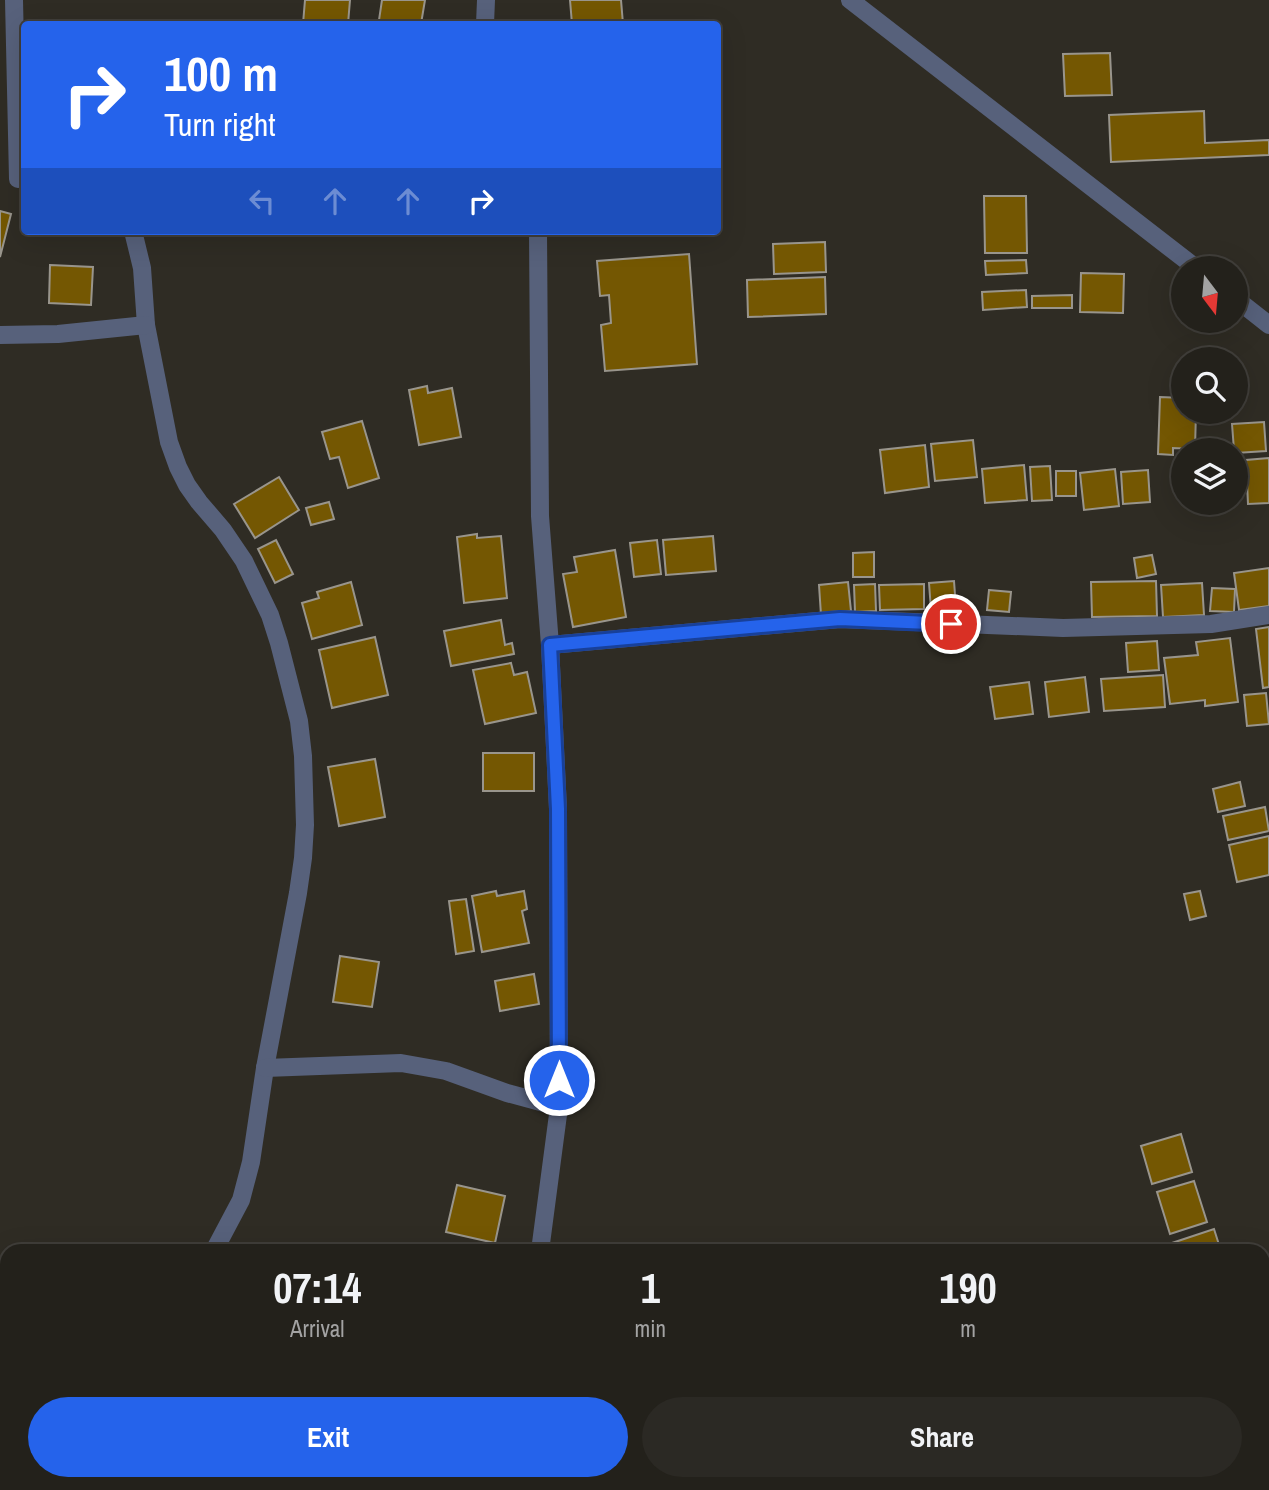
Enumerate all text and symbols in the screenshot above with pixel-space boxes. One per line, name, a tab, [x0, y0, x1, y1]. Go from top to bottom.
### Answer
text: 100 m	[164, 40, 278, 106]
icon: right	[49, 49, 140, 140]
text: Turn right	[164, 103, 276, 146]
icon: left	[243, 182, 281, 220]
icon: ahead	[316, 182, 354, 220]
icon: ahead	[389, 182, 427, 220]
icon: right	[462, 182, 500, 220]
north arrow	[1171, 256, 1248, 332]
map controls	[1171, 256, 1248, 515]
button: search	[1171, 347, 1248, 424]
button: layers	[1171, 438, 1248, 515]
pin	[921, 594, 981, 654]
icon: arrive	[932, 605, 970, 643]
position arrow	[522, 1043, 596, 1117]
text: 07:14	[273, 1260, 361, 1316]
text: 1	[641, 1260, 660, 1316]
text: 190	[939, 1260, 997, 1316]
text: Arrival	[290, 1313, 345, 1344]
text: min	[635, 1313, 666, 1344]
text: m	[960, 1313, 976, 1344]
button: Exit	[28, 1397, 628, 1477]
button: Share	[642, 1397, 1242, 1477]

